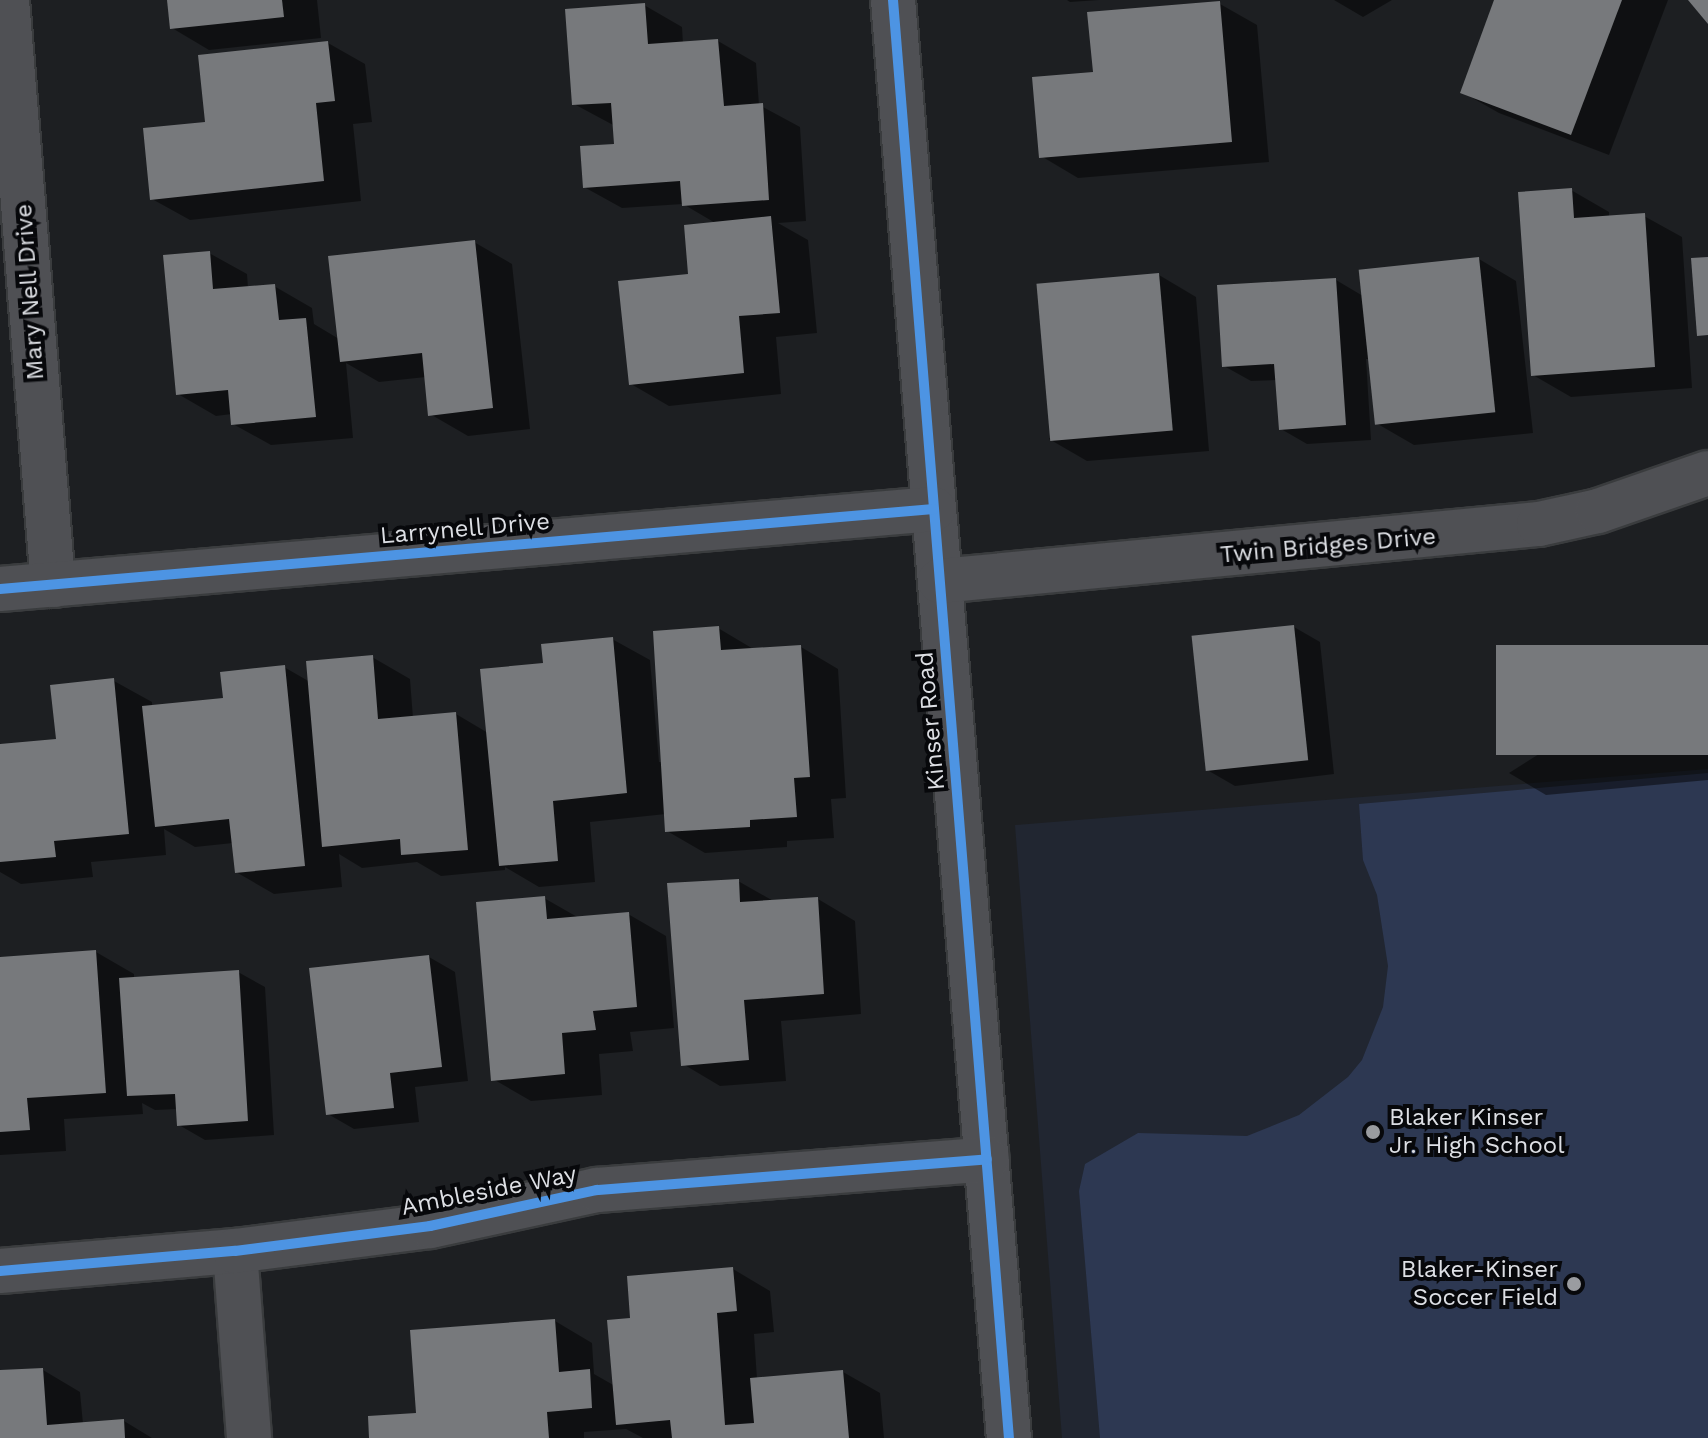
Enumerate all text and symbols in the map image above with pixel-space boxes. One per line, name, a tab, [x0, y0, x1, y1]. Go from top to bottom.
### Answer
street label: Mary Nell Drive	[9, 202, 51, 382]
street label: Larrynell Drive	[378, 507, 552, 551]
street label: Twin Bridges Drive	[1219, 522, 1437, 570]
street label: Kinser Road	[911, 650, 951, 792]
place label: Blaker Kinser Jr. High School	[1389, 1104, 1565, 1160]
marker: Blaker Kinser Jr. High School	[1364, 1123, 1382, 1141]
street label: Ambleside Way	[399, 1160, 579, 1222]
place label: Blaker-Kinser Soccer Field	[1401, 1256, 1558, 1312]
marker: Blaker-Kinser Soccer Field	[1565, 1275, 1583, 1293]

